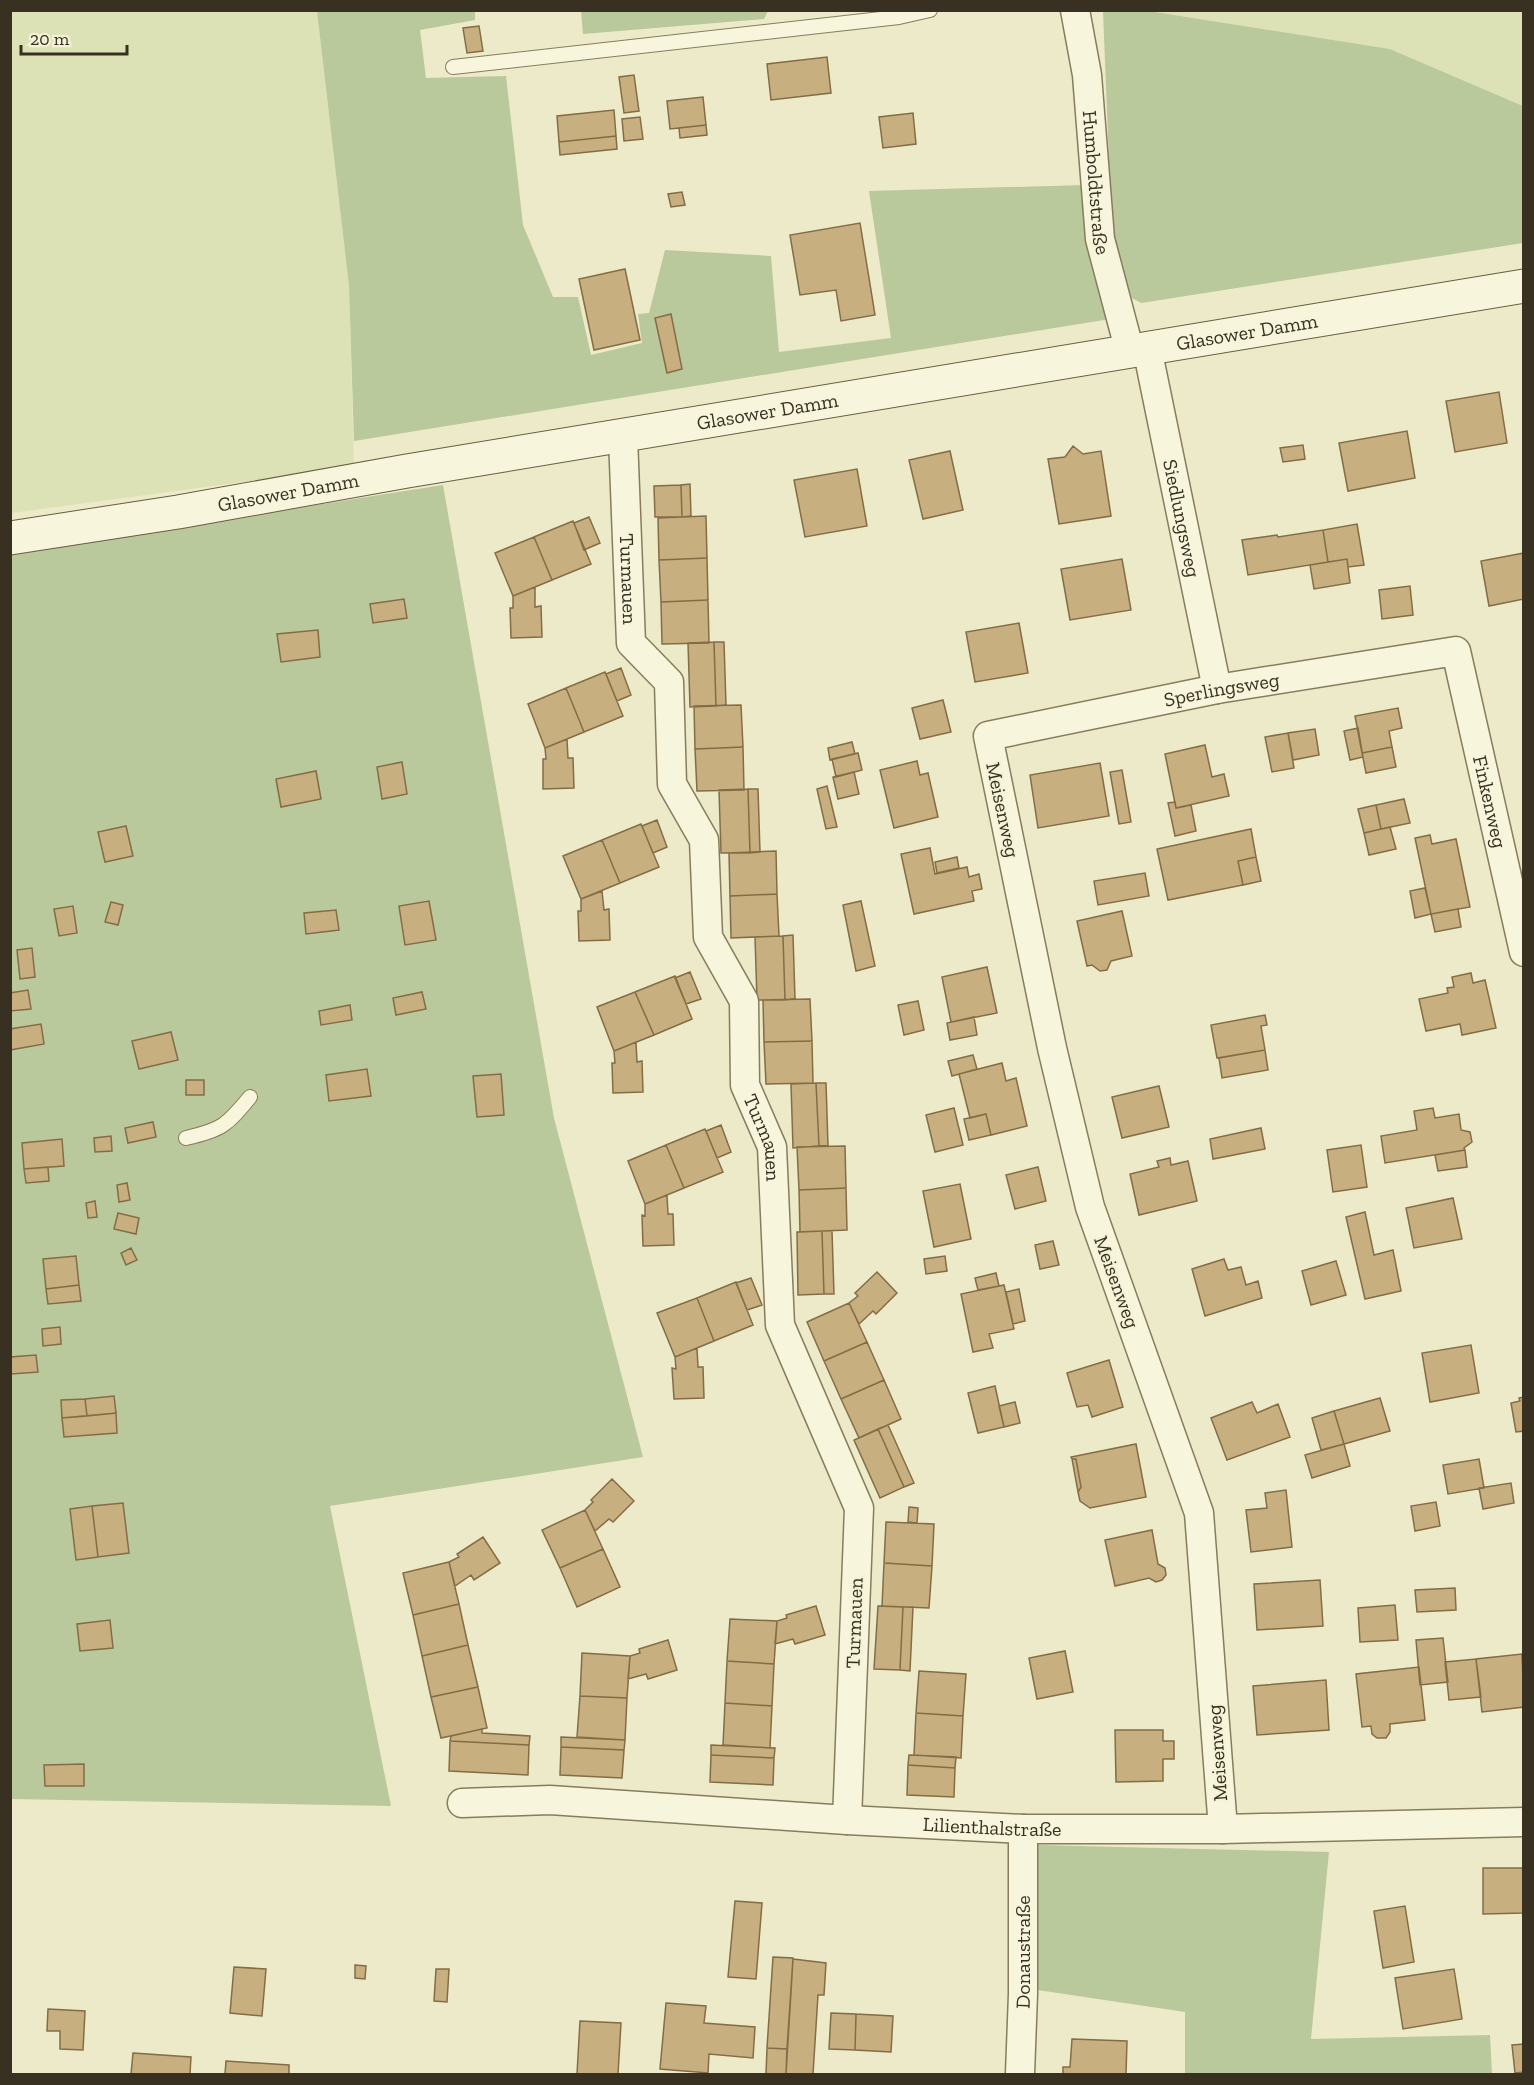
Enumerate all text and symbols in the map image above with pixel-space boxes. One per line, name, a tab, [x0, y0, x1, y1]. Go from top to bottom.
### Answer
scale bar	[21, 18, 128, 56]
text: 20 m	[30, 28, 70, 50]
street label: Humboldtstraße	[1078, 110, 1116, 257]
street label: Glasower Damm	[1174, 308, 1320, 355]
street label: Glasower Damm	[695, 388, 841, 435]
street label: Siedlungsweg	[1158, 457, 1206, 580]
street label: Glasower Damm	[216, 468, 361, 517]
street label: Turmauen	[615, 533, 642, 625]
street label: Sperlingsweg	[1162, 667, 1281, 712]
street label: Finkenweg	[1468, 753, 1512, 850]
street label: Meisenweg	[981, 760, 1025, 860]
street label: Turmauen	[738, 1090, 786, 1182]
street label: Meisenweg	[1089, 1232, 1145, 1332]
street label: Turmauen	[840, 1577, 868, 1669]
street label: Meisenweg	[1202, 1704, 1232, 1802]
street label: Lilienthalstraße	[922, 1812, 1061, 1841]
street label: Donaustraße	[1010, 1895, 1035, 2009]

